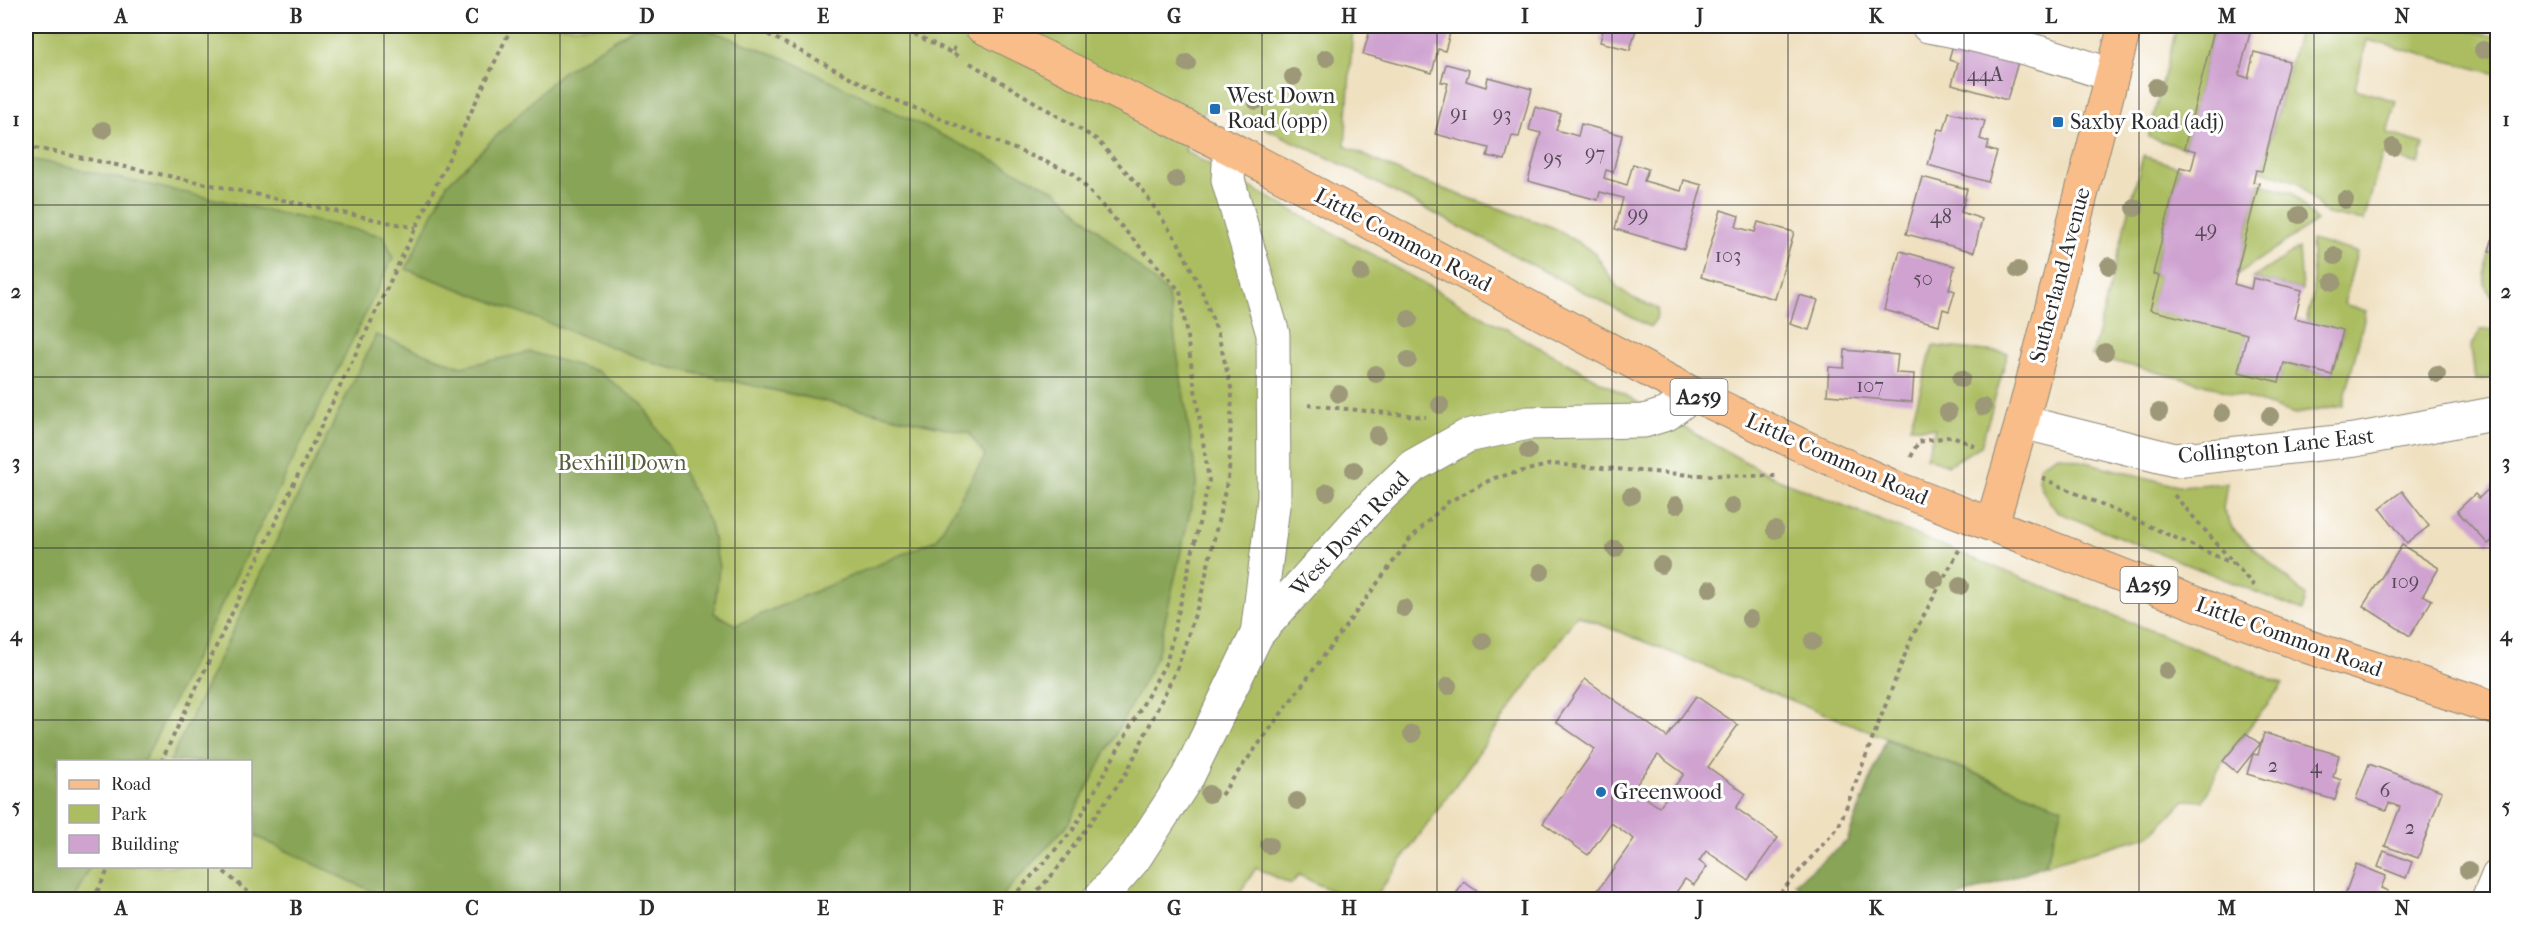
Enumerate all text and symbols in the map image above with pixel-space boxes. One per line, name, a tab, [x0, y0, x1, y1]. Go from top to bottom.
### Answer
text: A	[113, 5, 129, 28]
text: B	[289, 5, 303, 28]
text: C	[465, 5, 479, 28]
text: D	[639, 5, 655, 28]
text: E	[817, 5, 829, 28]
text: F	[992, 5, 1004, 28]
text: G	[1167, 5, 1181, 28]
text: H	[1341, 5, 1357, 28]
text: I	[1521, 5, 1529, 28]
text: J	[1694, 5, 1704, 28]
text: K	[1869, 5, 1885, 28]
text: L	[2045, 5, 2058, 28]
text: M	[2217, 5, 2237, 28]
text: N	[2394, 5, 2410, 28]
house number: 44A	[1967, 63, 2004, 86]
place label: West Down Road (opp)	[1226, 83, 1336, 134]
marker: West Down Road (opp)	[1208, 102, 1222, 116]
house number: 91	[1450, 102, 1468, 125]
house number: 93	[1493, 103, 1511, 126]
text: 1	[12, 108, 20, 131]
text: 1	[2502, 108, 2510, 131]
place label: Saxby Road (adj)	[2070, 109, 2224, 135]
marker: Saxby Road (adj)	[2051, 115, 2065, 129]
house number: 97	[1585, 142, 1605, 165]
house number: 95	[1543, 147, 1563, 170]
street label: Little Common Road	[1310, 182, 1497, 298]
street label: Sutherland Avenue	[2024, 184, 2096, 366]
house number: 99	[1628, 203, 1648, 226]
house number: 48	[1930, 205, 1952, 228]
house number: 49	[2195, 218, 2217, 241]
house number: 103	[1715, 244, 1741, 267]
house number: 50	[1913, 267, 1933, 290]
text: 2	[11, 280, 21, 303]
text: 2	[2501, 280, 2511, 303]
house number: 107	[1856, 374, 1884, 397]
road number: A259	[1670, 379, 1728, 415]
street label: Little Common Road	[1742, 407, 1933, 511]
street label: Collington Lane East	[2177, 423, 2375, 469]
park label: Bexhill Down	[558, 450, 687, 476]
text: 3	[12, 451, 20, 474]
text: 3	[2502, 451, 2510, 474]
street label: West Down Road	[1285, 465, 1415, 603]
road number: A259	[2120, 567, 2178, 603]
house number: 109	[2391, 570, 2419, 593]
street label: Little Common Road	[2192, 591, 2387, 683]
text: 4	[9, 623, 23, 647]
text: 4	[2499, 623, 2513, 647]
house number: 2	[2268, 754, 2278, 777]
house number: 4	[2310, 755, 2323, 778]
legend	[57, 760, 252, 868]
text: Road	[111, 774, 151, 795]
place label: Greenwood	[1613, 779, 1723, 805]
house number: 6	[2380, 779, 2391, 802]
marker: Greenwood	[1594, 785, 1608, 799]
text: 5	[12, 795, 21, 818]
text: 5	[2502, 795, 2511, 818]
text: Park	[111, 804, 148, 825]
house number: 2	[2405, 816, 2415, 839]
text: Building	[111, 834, 179, 855]
text: A	[113, 897, 129, 920]
text: B	[289, 897, 303, 920]
text: C	[465, 897, 479, 920]
text: D	[639, 897, 655, 920]
text: E	[817, 897, 829, 920]
text: F	[992, 897, 1004, 920]
text: G	[1167, 897, 1181, 920]
text: H	[1341, 897, 1357, 920]
text: I	[1521, 897, 1529, 920]
text: J	[1694, 897, 1704, 920]
text: K	[1869, 897, 1885, 920]
text: L	[2045, 897, 2058, 920]
text: M	[2217, 897, 2237, 920]
text: N	[2394, 897, 2410, 920]

